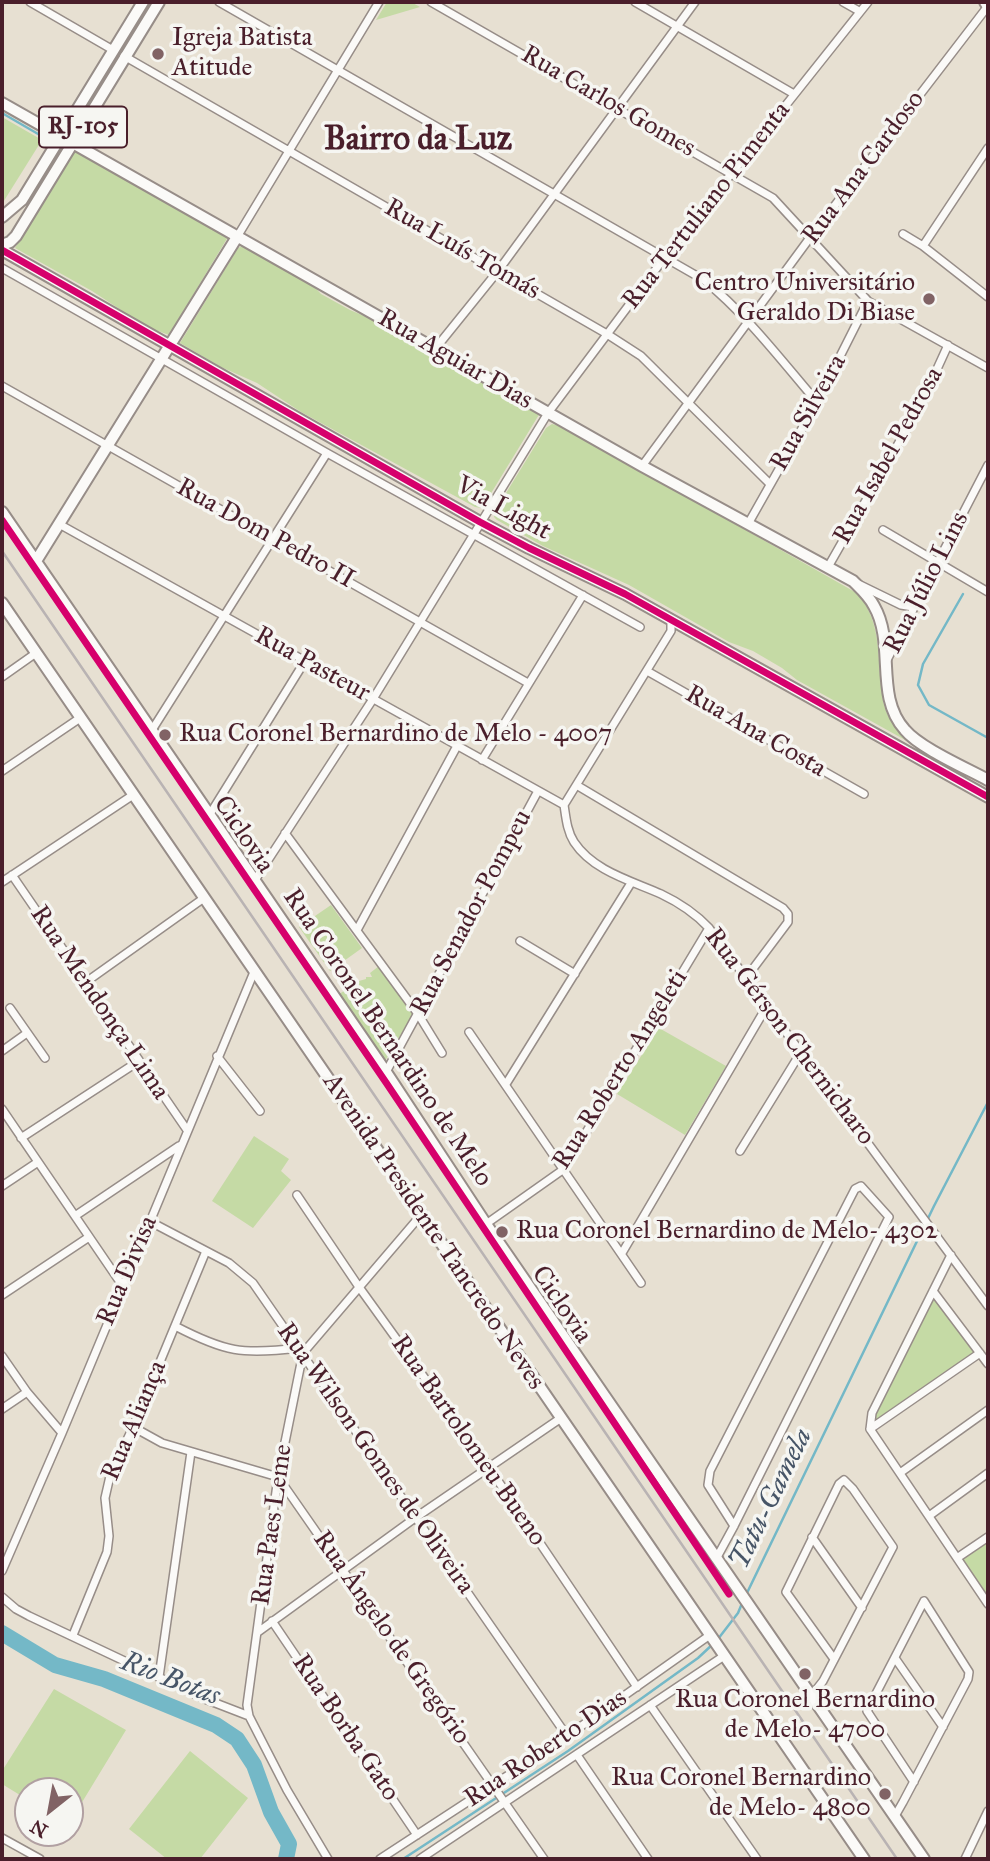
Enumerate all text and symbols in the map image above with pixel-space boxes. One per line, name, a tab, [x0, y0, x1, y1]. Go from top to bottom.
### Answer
place label: Igreja Batista Atitude	[172, 23, 313, 84]
street label: Rua Carlos Gomes	[515, 39, 701, 165]
marker: Igreja Batista Atitude	[150, 46, 166, 62]
street label: Rua Ana Cardoso	[796, 85, 932, 251]
street label: Rua Tertuliano Pimenta	[616, 96, 798, 316]
road number: RJ-105	[39, 106, 127, 148]
district label: Bairro da Luz	[324, 121, 512, 161]
street label: Rua Luís Tomás	[378, 193, 546, 307]
place label: Centro Universitário Geraldo Di Biase	[694, 268, 915, 330]
marker: Centro Universitário Geraldo Di Biase	[921, 291, 937, 307]
street label: Rua Aguiar Dias	[372, 303, 538, 417]
street label: Rua Silveira	[764, 349, 854, 477]
street label: Rua Isabel Pedrosa	[827, 362, 951, 550]
street label: Via Light	[450, 470, 556, 548]
street label: Rua Dom Pedro II	[171, 472, 359, 596]
street label: Rua Júlio Lins	[878, 507, 976, 659]
street label: Rua Pasteur	[249, 621, 375, 709]
street label: Rua Ana Costa	[679, 679, 831, 785]
place label: Rua Coronel Bernardino de Melo - 4007	[179, 719, 612, 751]
marker: Rua Coronel Bernardino de Melo - 4007	[157, 727, 173, 743]
street label: Ciclovia	[206, 790, 280, 880]
street label: Rua Senador Pompeu	[405, 805, 539, 1021]
street label: Rua Coronel Bernardino de Melo	[275, 883, 499, 1193]
street label: Rua Mendonça Lima	[23, 900, 175, 1106]
street label: Rua Gérson Chernicharo	[697, 922, 881, 1152]
street label: Rua Roberto Angeleti	[547, 964, 695, 1176]
street label: Avenida Presidente Tancredo Neves	[315, 1068, 551, 1396]
street label: Rua Divisa	[91, 1211, 165, 1331]
place label: Rua Coronel Bernardino de Melo- 4302	[516, 1216, 938, 1248]
marker: Rua Coronel Bernardino de Melo- 4302	[494, 1224, 510, 1240]
street label: Ciclovia	[524, 1260, 598, 1350]
street label: Rua Wilson Gomes de Oliveira	[269, 1317, 481, 1601]
street label: Rua Bartolomeu Bueno	[383, 1330, 553, 1552]
street label: Rua Aliança	[96, 1356, 174, 1486]
water label: Tatu-Gamela	[724, 1423, 820, 1575]
street label: Rua Paes Leme	[246, 1442, 300, 1608]
street label: Rua Ângelo de Gregório	[306, 1525, 476, 1751]
water label: Rio Botas	[116, 1646, 224, 1714]
street label: Rua Borba Gato	[284, 1649, 406, 1807]
marker: Rua Coronel Bernardino de Melo- 4700	[797, 1666, 813, 1682]
street label: Rua Roberto Dias	[459, 1683, 633, 1815]
place label: Rua Coronel Bernardino de Melo- 4700	[675, 1685, 935, 1746]
place label: Rua Coronel Bernardino de Melo- 4800	[611, 1763, 871, 1824]
north arrow	[14, 1777, 84, 1847]
marker: Rua Coronel Bernardino de Melo- 4800	[877, 1786, 893, 1802]
text: N	[26, 1815, 52, 1843]

